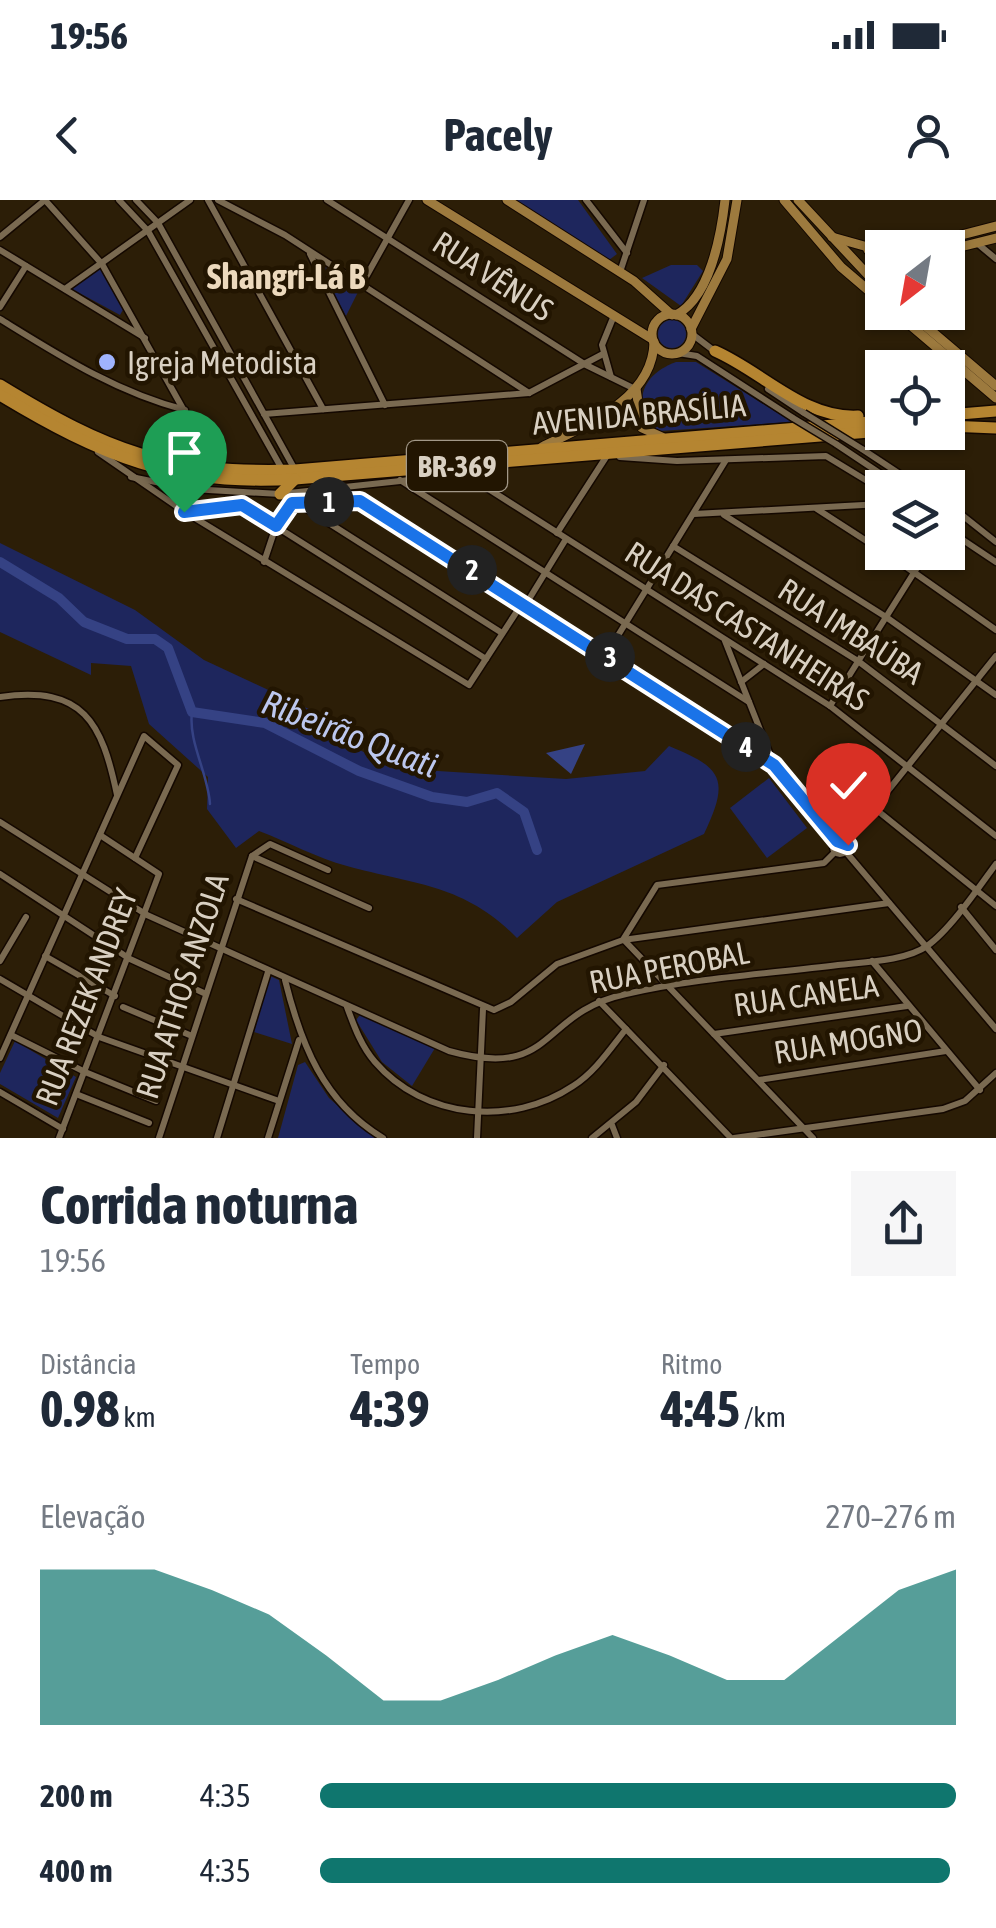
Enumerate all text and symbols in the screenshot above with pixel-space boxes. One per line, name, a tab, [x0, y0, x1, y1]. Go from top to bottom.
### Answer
text: 19:56	[50, 14, 128, 57]
icon: back	[40, 108, 95, 163]
icon: person	[901, 108, 956, 163]
text: Pacely	[443, 109, 553, 161]
street label: RUA VÊNUS	[426, 224, 560, 328]
north arrow	[865, 230, 965, 330]
map controls	[865, 230, 965, 570]
district label: Shangri-Lá B	[207, 256, 366, 296]
place label: Igreja Metodista	[127, 344, 317, 381]
button: locate	[865, 350, 965, 450]
marker: Igreja Metodista	[96, 351, 118, 373]
street label: AVENIDA BRASÍLIA	[531, 386, 748, 442]
pin	[142, 410, 227, 513]
icon: arrive	[157, 425, 212, 480]
road number: BR-369	[407, 441, 507, 491]
button: layers	[865, 470, 965, 570]
pin: 1	[304, 477, 354, 527]
text: 1	[322, 486, 336, 518]
street label: RUA DAS CASTANHEIRAS	[618, 533, 876, 719]
pin: 2	[447, 545, 497, 595]
text: 2	[465, 554, 479, 586]
street label: RUA IMBAÚBA	[772, 571, 931, 692]
pin: 3	[585, 632, 635, 682]
text: 3	[603, 641, 617, 673]
water label: Ribeirão Quati	[257, 681, 443, 785]
pin: 4	[721, 722, 771, 772]
text: 4	[739, 731, 753, 763]
pin	[806, 743, 891, 846]
icon: check	[821, 758, 876, 813]
street label: RUA ATHOS ANZOLA	[128, 869, 236, 1103]
street label: RUA REZEK ANDREY	[28, 883, 145, 1111]
street label: RUA PEROBAL	[586, 933, 753, 1001]
street label: RUA CANELA	[731, 967, 881, 1023]
street label: RUA MOGNO	[771, 1011, 925, 1071]
button: share	[851, 1171, 956, 1276]
text: Corrida noturna	[40, 1173, 358, 1236]
text: 19:56	[40, 1242, 106, 1279]
text: Distância	[40, 1348, 137, 1380]
text: Tempo	[350, 1348, 420, 1380]
text: Ritmo	[661, 1348, 722, 1380]
text: 0.98	[40, 1380, 119, 1438]
text: 4:39	[350, 1380, 430, 1438]
text: 4:45	[661, 1380, 740, 1438]
text: km	[119, 1401, 156, 1433]
text: /km	[740, 1401, 786, 1433]
text: Elevação	[40, 1498, 146, 1535]
text: 270–276 m	[826, 1498, 956, 1535]
text: 200 m	[40, 1777, 113, 1814]
text: 4:35	[200, 1777, 251, 1814]
text: 400 m	[40, 1852, 113, 1889]
text: 4:35	[200, 1852, 251, 1889]

